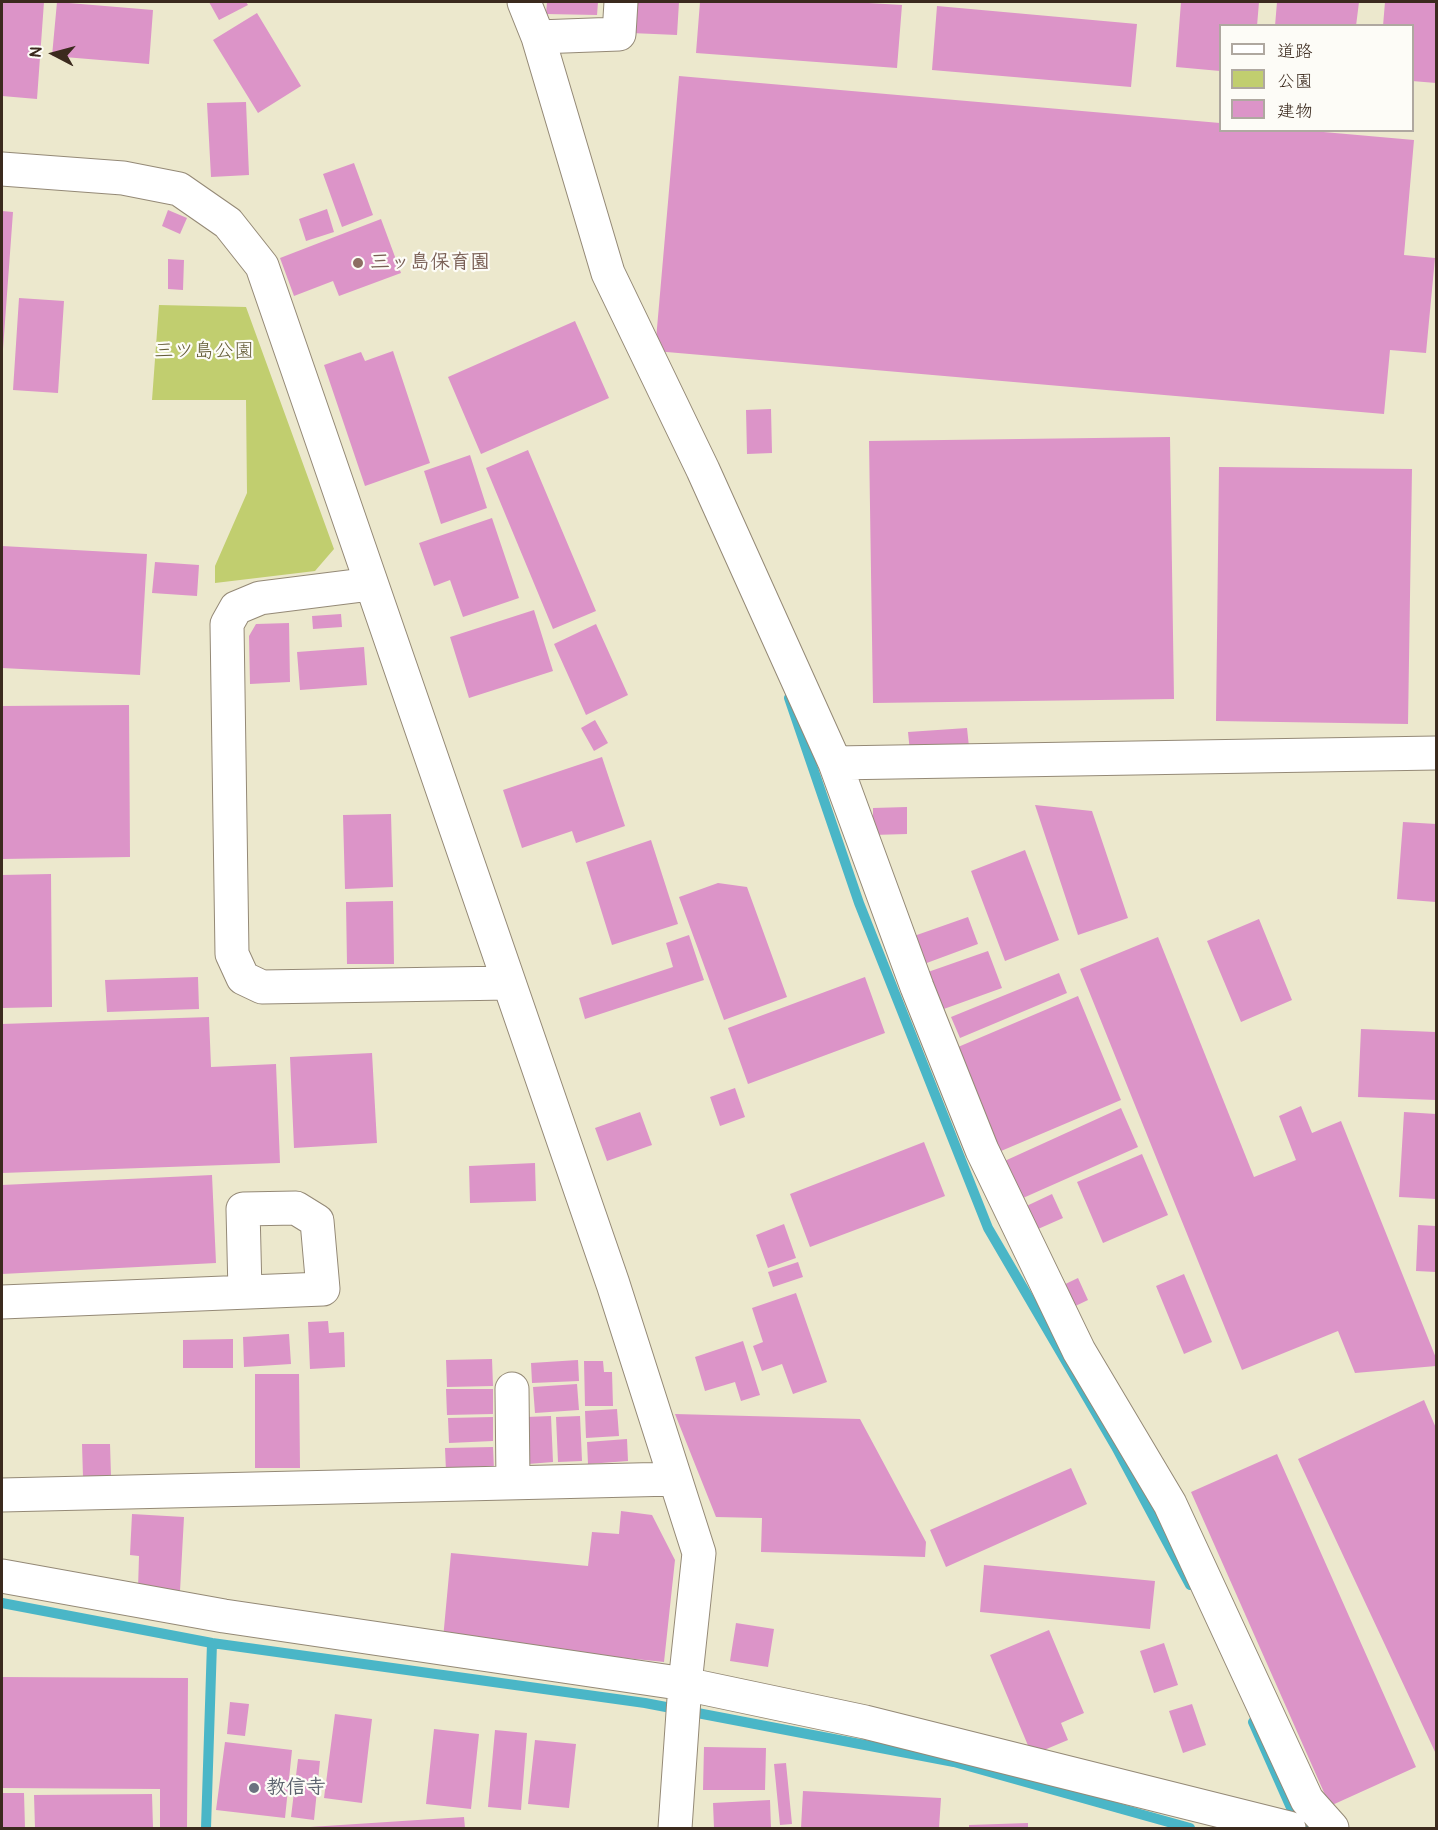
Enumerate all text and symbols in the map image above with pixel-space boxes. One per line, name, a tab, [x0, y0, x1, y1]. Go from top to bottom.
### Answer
north arrow	[24, 24, 84, 84]
legend	[1219, 24, 1414, 132]
text: 道路	[1277, 40, 1313, 63]
text: N	[26, 46, 47, 59]
text: 公園	[1277, 70, 1313, 93]
text: 建物	[1277, 100, 1313, 123]
place label: 三ッ島保育園	[370, 251, 490, 275]
marker: 三ッ島保育園	[351, 256, 365, 270]
park label: 三ツ島公園	[154, 340, 254, 364]
place label: 教信寺	[266, 1776, 326, 1800]
marker: 教信寺	[247, 1781, 261, 1795]

